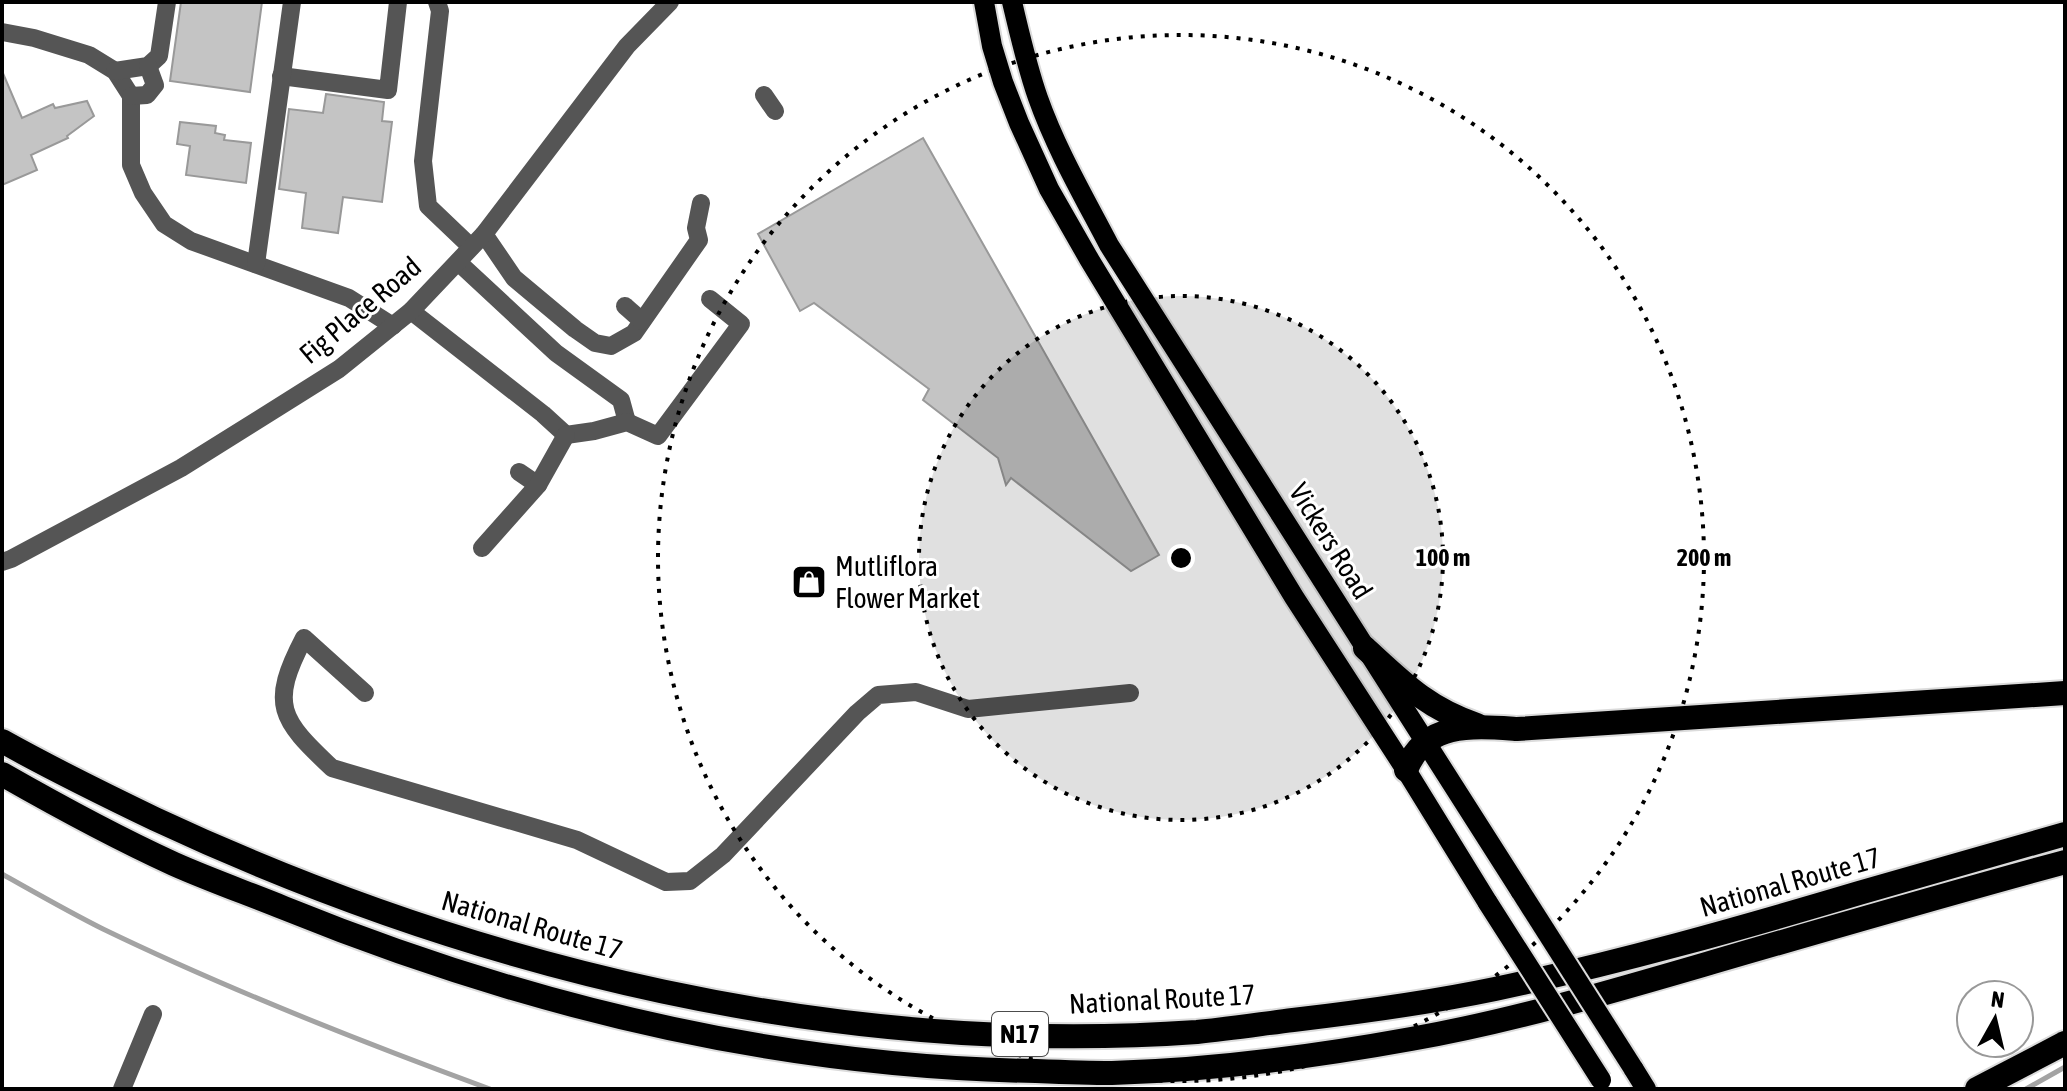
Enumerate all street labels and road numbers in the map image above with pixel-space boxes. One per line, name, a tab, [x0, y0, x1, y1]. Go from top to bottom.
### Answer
street label: Fig Place Road	[293, 250, 427, 370]
street label: Vickers Road	[1283, 477, 1379, 605]
street label: National Route 17	[1696, 841, 1884, 923]
street label: National Route 17	[438, 884, 626, 966]
street label: National Route 17	[1068, 978, 1256, 1020]
road number: N17	[992, 1012, 1048, 1056]

